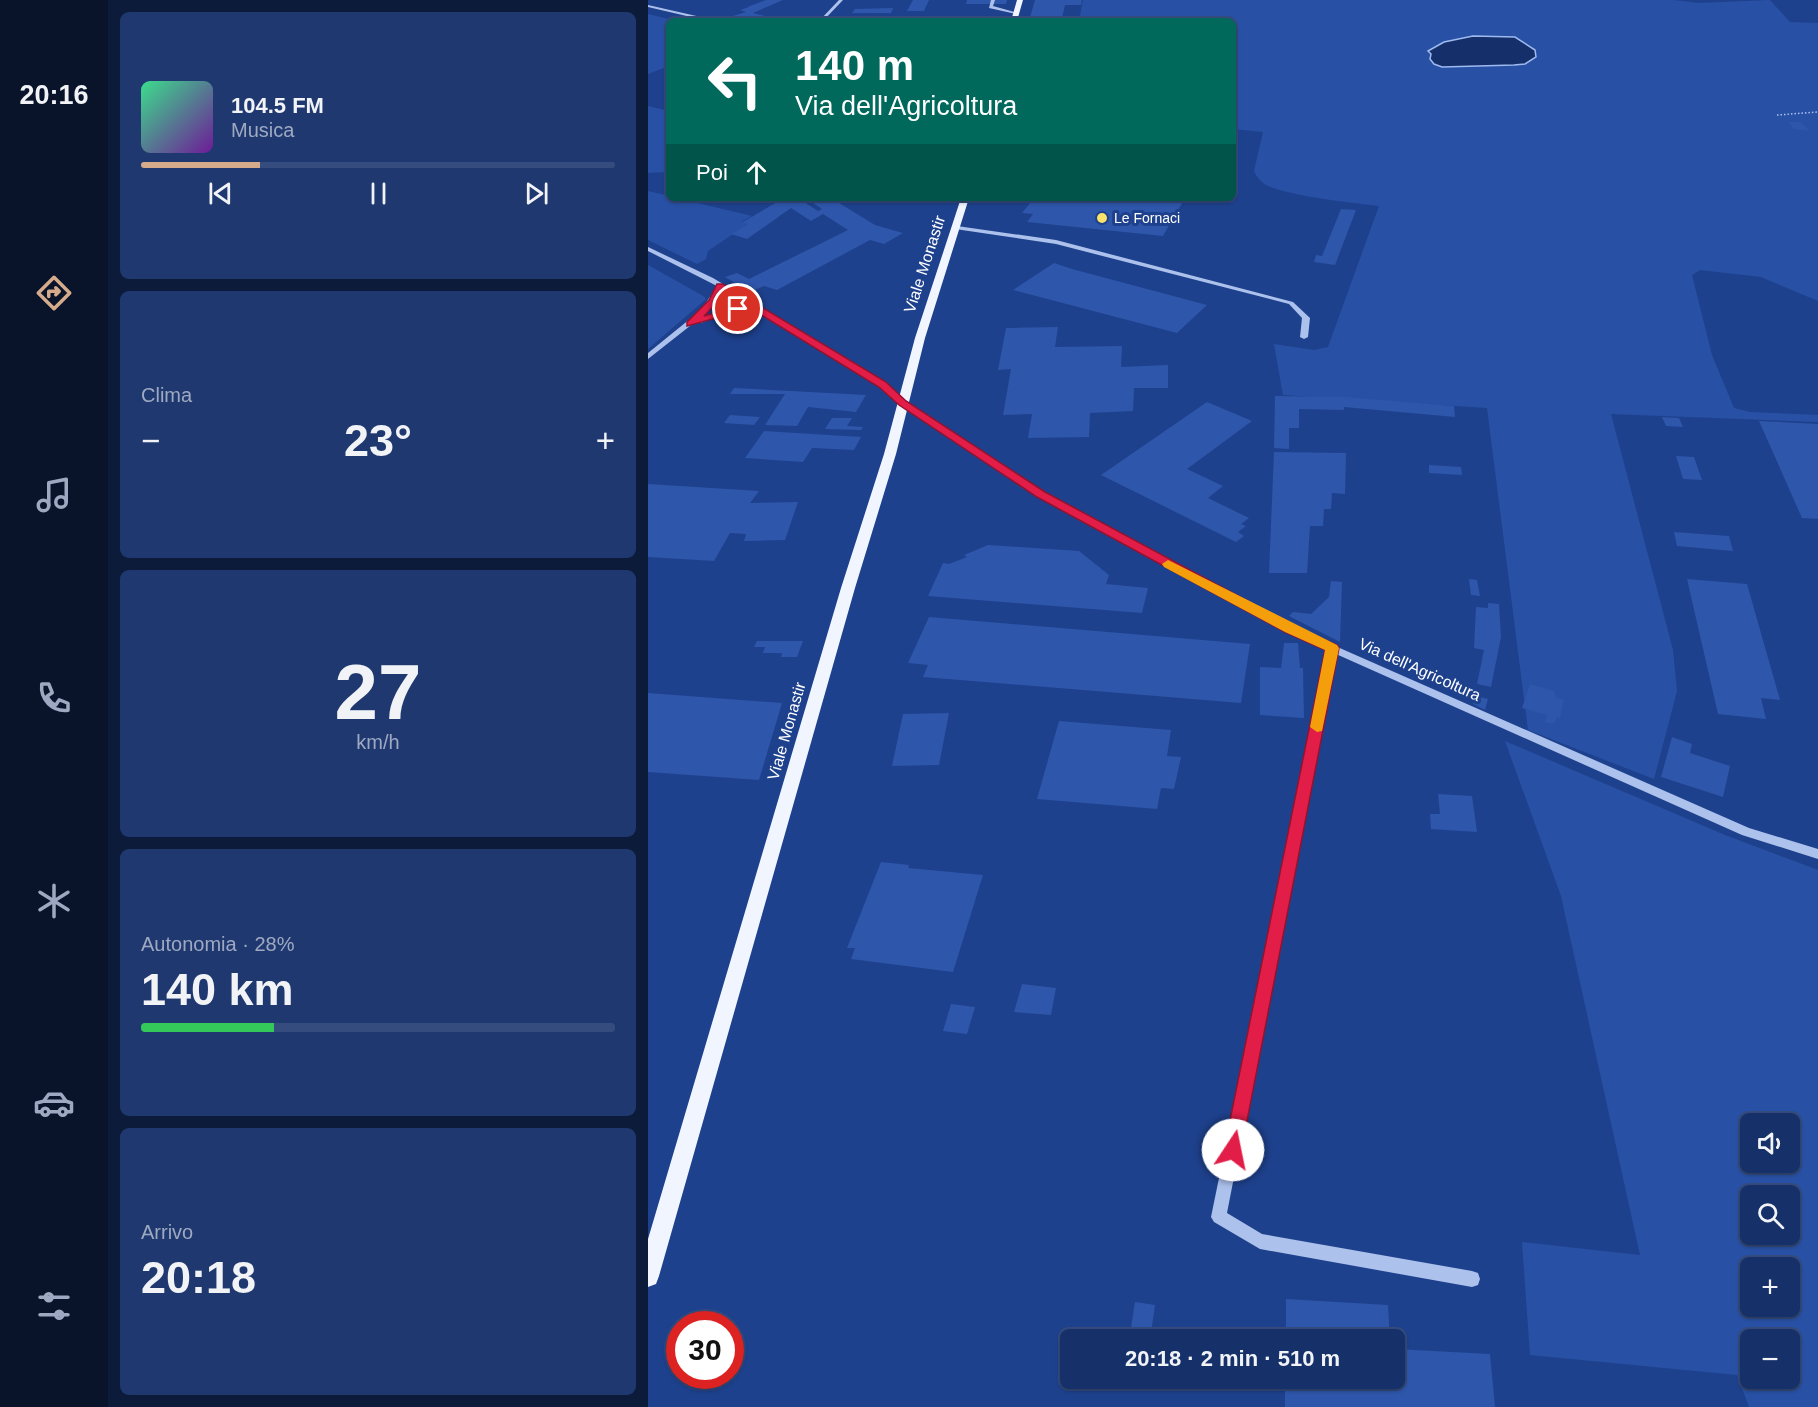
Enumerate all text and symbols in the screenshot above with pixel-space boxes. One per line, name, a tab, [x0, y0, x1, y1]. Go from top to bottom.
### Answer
icon: left	[696, 42, 774, 120]
text: 140 m	[795, 42, 914, 89]
text: 20:16	[19, 80, 89, 110]
text: Via dell'Agricoltura	[795, 91, 1017, 121]
text: 104.5 FM	[231, 93, 324, 118]
text: Musica	[231, 119, 294, 141]
icon: ahead	[740, 156, 773, 189]
text: Poi	[696, 160, 728, 185]
icon: previous	[204, 177, 237, 210]
icon: pause	[362, 177, 395, 210]
icon: next	[520, 177, 553, 210]
place label: Le Fornaci	[1114, 210, 1180, 226]
marker: Le Fornaci	[1095, 211, 1109, 225]
street label: Viale Monastir	[901, 213, 948, 315]
icon: directions	[33, 272, 75, 314]
pin	[712, 283, 763, 334]
icon: arrive	[721, 292, 754, 325]
text: Clima	[141, 384, 192, 406]
text: 23°	[344, 415, 412, 466]
text: −	[141, 422, 160, 459]
text: +	[596, 422, 615, 459]
icon: music	[33, 474, 75, 516]
street label: Via dell'Agricoltura	[1356, 635, 1484, 704]
text: 27	[335, 648, 421, 736]
icon: phone	[33, 677, 75, 719]
street label: Viale Monastir	[764, 680, 809, 782]
text: km/h	[356, 731, 400, 753]
icon: climate	[33, 880, 75, 922]
text: Autonomia · 28%	[141, 933, 294, 955]
text: 140 km	[141, 964, 294, 1015]
icon: car	[33, 1082, 75, 1124]
map controls	[1740, 1113, 1800, 1389]
button: sound	[1740, 1113, 1800, 1173]
position arrow	[1201, 1118, 1265, 1182]
button: search	[1740, 1185, 1800, 1245]
text: Arrivo	[141, 1221, 193, 1243]
text: 20:18	[141, 1252, 256, 1303]
button: +	[1740, 1257, 1800, 1317]
icon: filters	[33, 1285, 75, 1327]
speed limit sign: 30	[666, 1311, 744, 1389]
button: −	[1740, 1329, 1800, 1389]
text: 20:18 · 2 min · 510 m	[1125, 1346, 1340, 1371]

